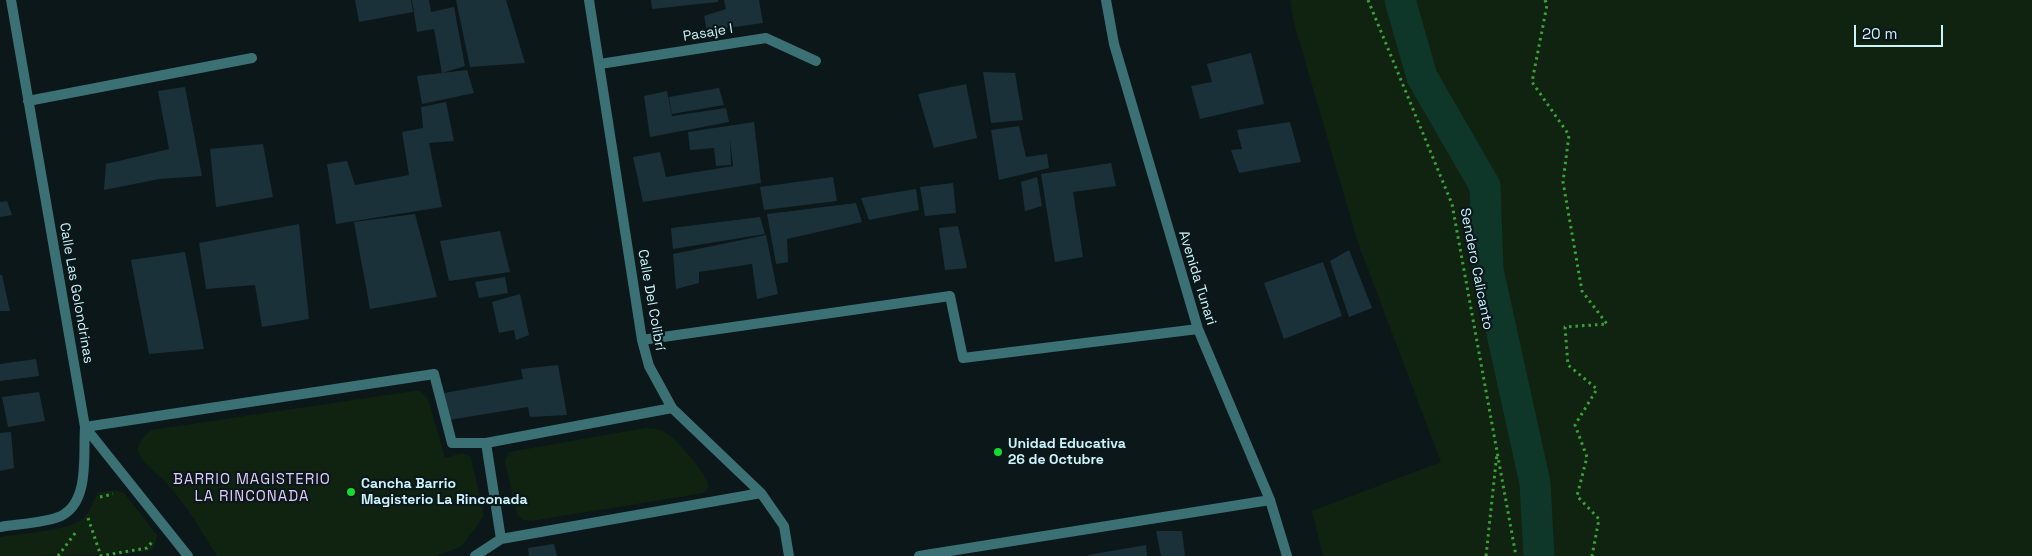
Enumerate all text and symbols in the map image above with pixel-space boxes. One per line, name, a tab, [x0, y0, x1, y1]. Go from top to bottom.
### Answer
scale bar	[1857, 15, 1946, 47]
street label: Pasaje I	[682, 21, 734, 45]
text: 20 m	[1862, 24, 1897, 43]
street label: Sendero Calicanto	[1456, 207, 1496, 331]
street label: Calle Las Golondrinas	[55, 221, 97, 365]
street label: Avenida Tunari	[1175, 229, 1219, 327]
street label: Calle Del Colibrí	[634, 248, 668, 352]
place label: Unidad Educativa 26 de Octubre	[1008, 436, 1126, 468]
marker: Unidad Educativa 26 de Octubre	[992, 446, 1004, 458]
district label: BARRIO MAGISTERIO LA RINCONADA	[171, 471, 333, 506]
place label: Cancha Barrio Magisterio La Rinconada	[361, 476, 528, 508]
marker: Cancha Barrio Magisterio La Rinconada	[345, 486, 357, 498]

